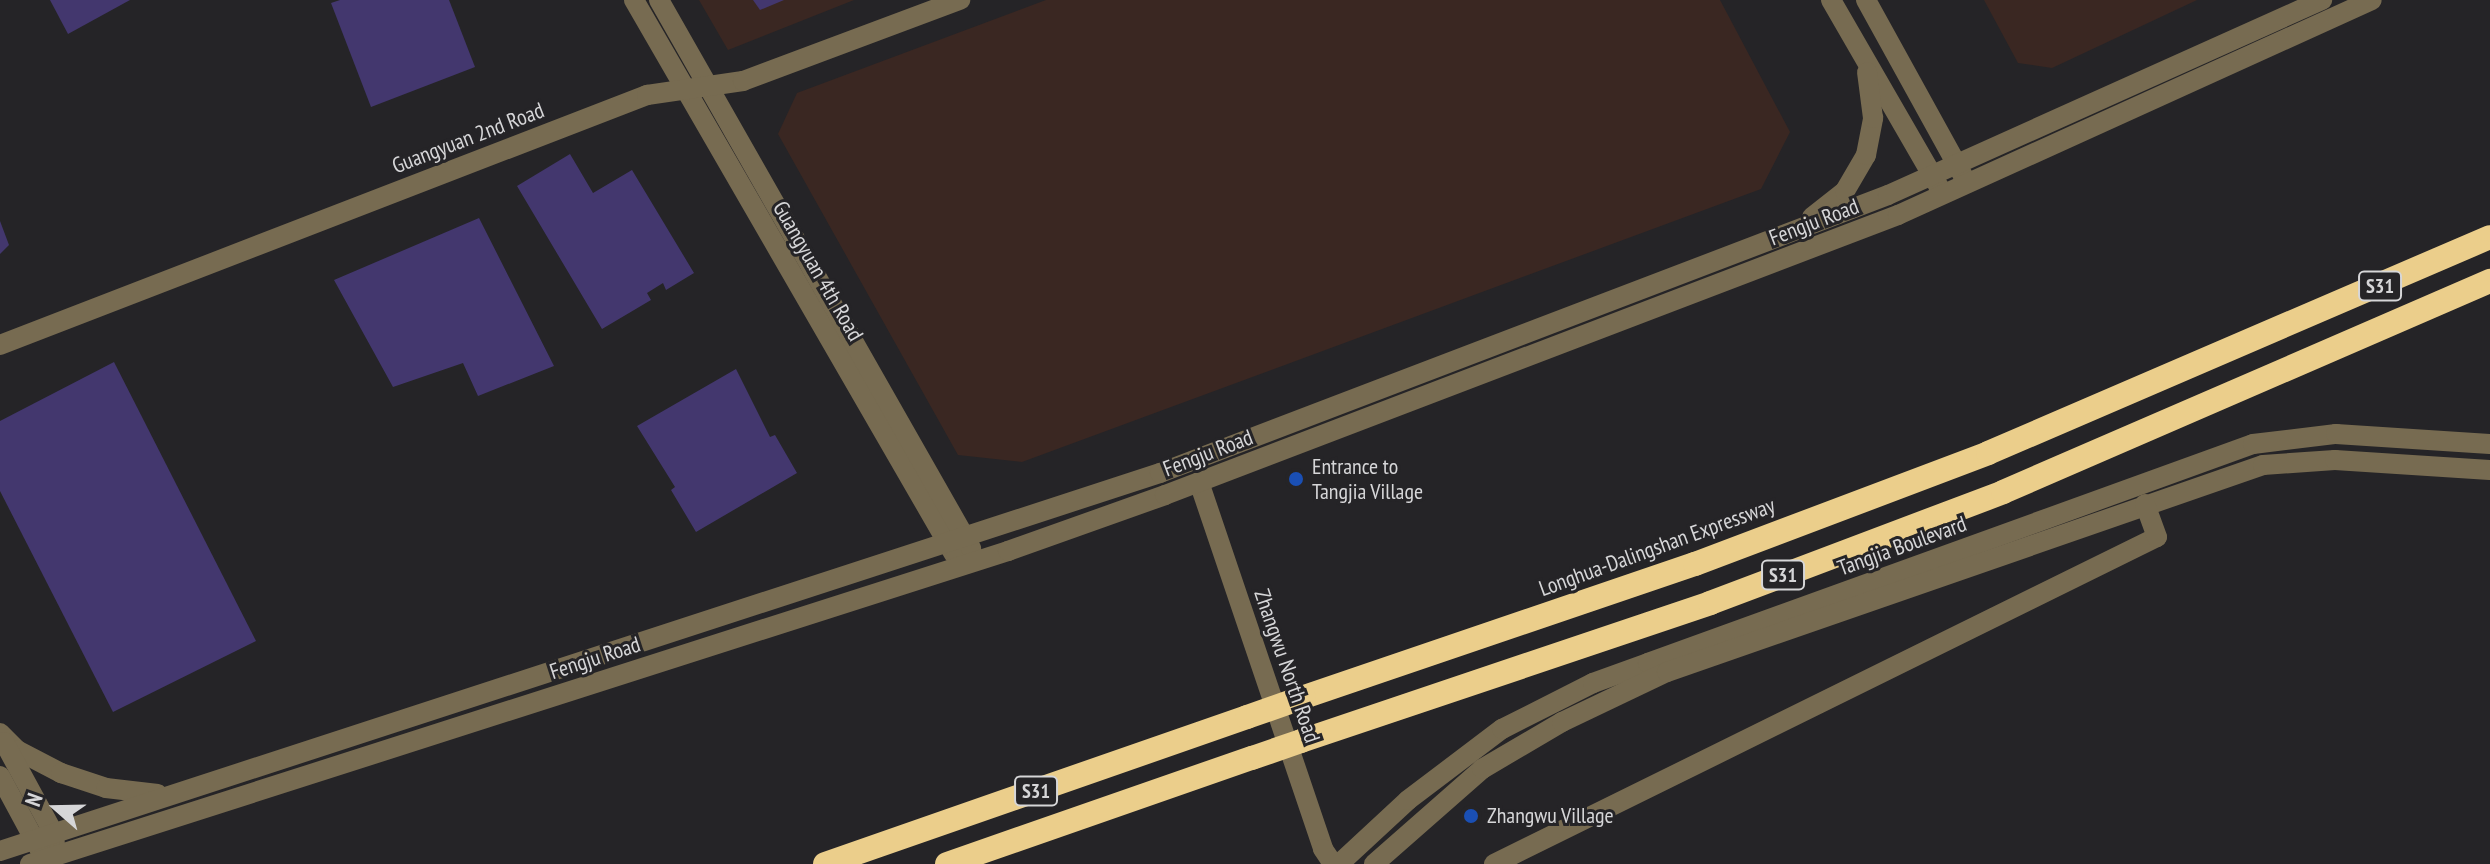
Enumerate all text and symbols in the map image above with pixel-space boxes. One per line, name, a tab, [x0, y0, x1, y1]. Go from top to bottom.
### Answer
street label: Guangyuan 2nd Road	[388, 97, 548, 179]
street label: Fengju Road	[1765, 193, 1863, 251]
street label: Guangyuan 4th Road	[767, 196, 869, 346]
road number: S31	[2358, 270, 2402, 302]
street label: Fengju Road	[1159, 424, 1257, 482]
place label: Entrance to Tangjia Village	[1312, 453, 1423, 504]
marker: Entrance to Tangjia Village	[1287, 470, 1305, 488]
street label: Longhua-Dalingshan Expressway	[1535, 492, 1779, 602]
street label: Tangjia Boulevard	[1834, 511, 1970, 581]
road number: S31	[1761, 559, 1805, 591]
street label: Zhangwu North Road	[1248, 586, 1326, 746]
street label: Fengju Road	[546, 631, 644, 685]
north arrow	[16, 768, 96, 848]
road number: S31	[1014, 775, 1058, 807]
text: N	[18, 789, 49, 810]
place label: Zhangwu Village	[1487, 803, 1614, 829]
marker: Zhangwu Village	[1462, 807, 1480, 825]

